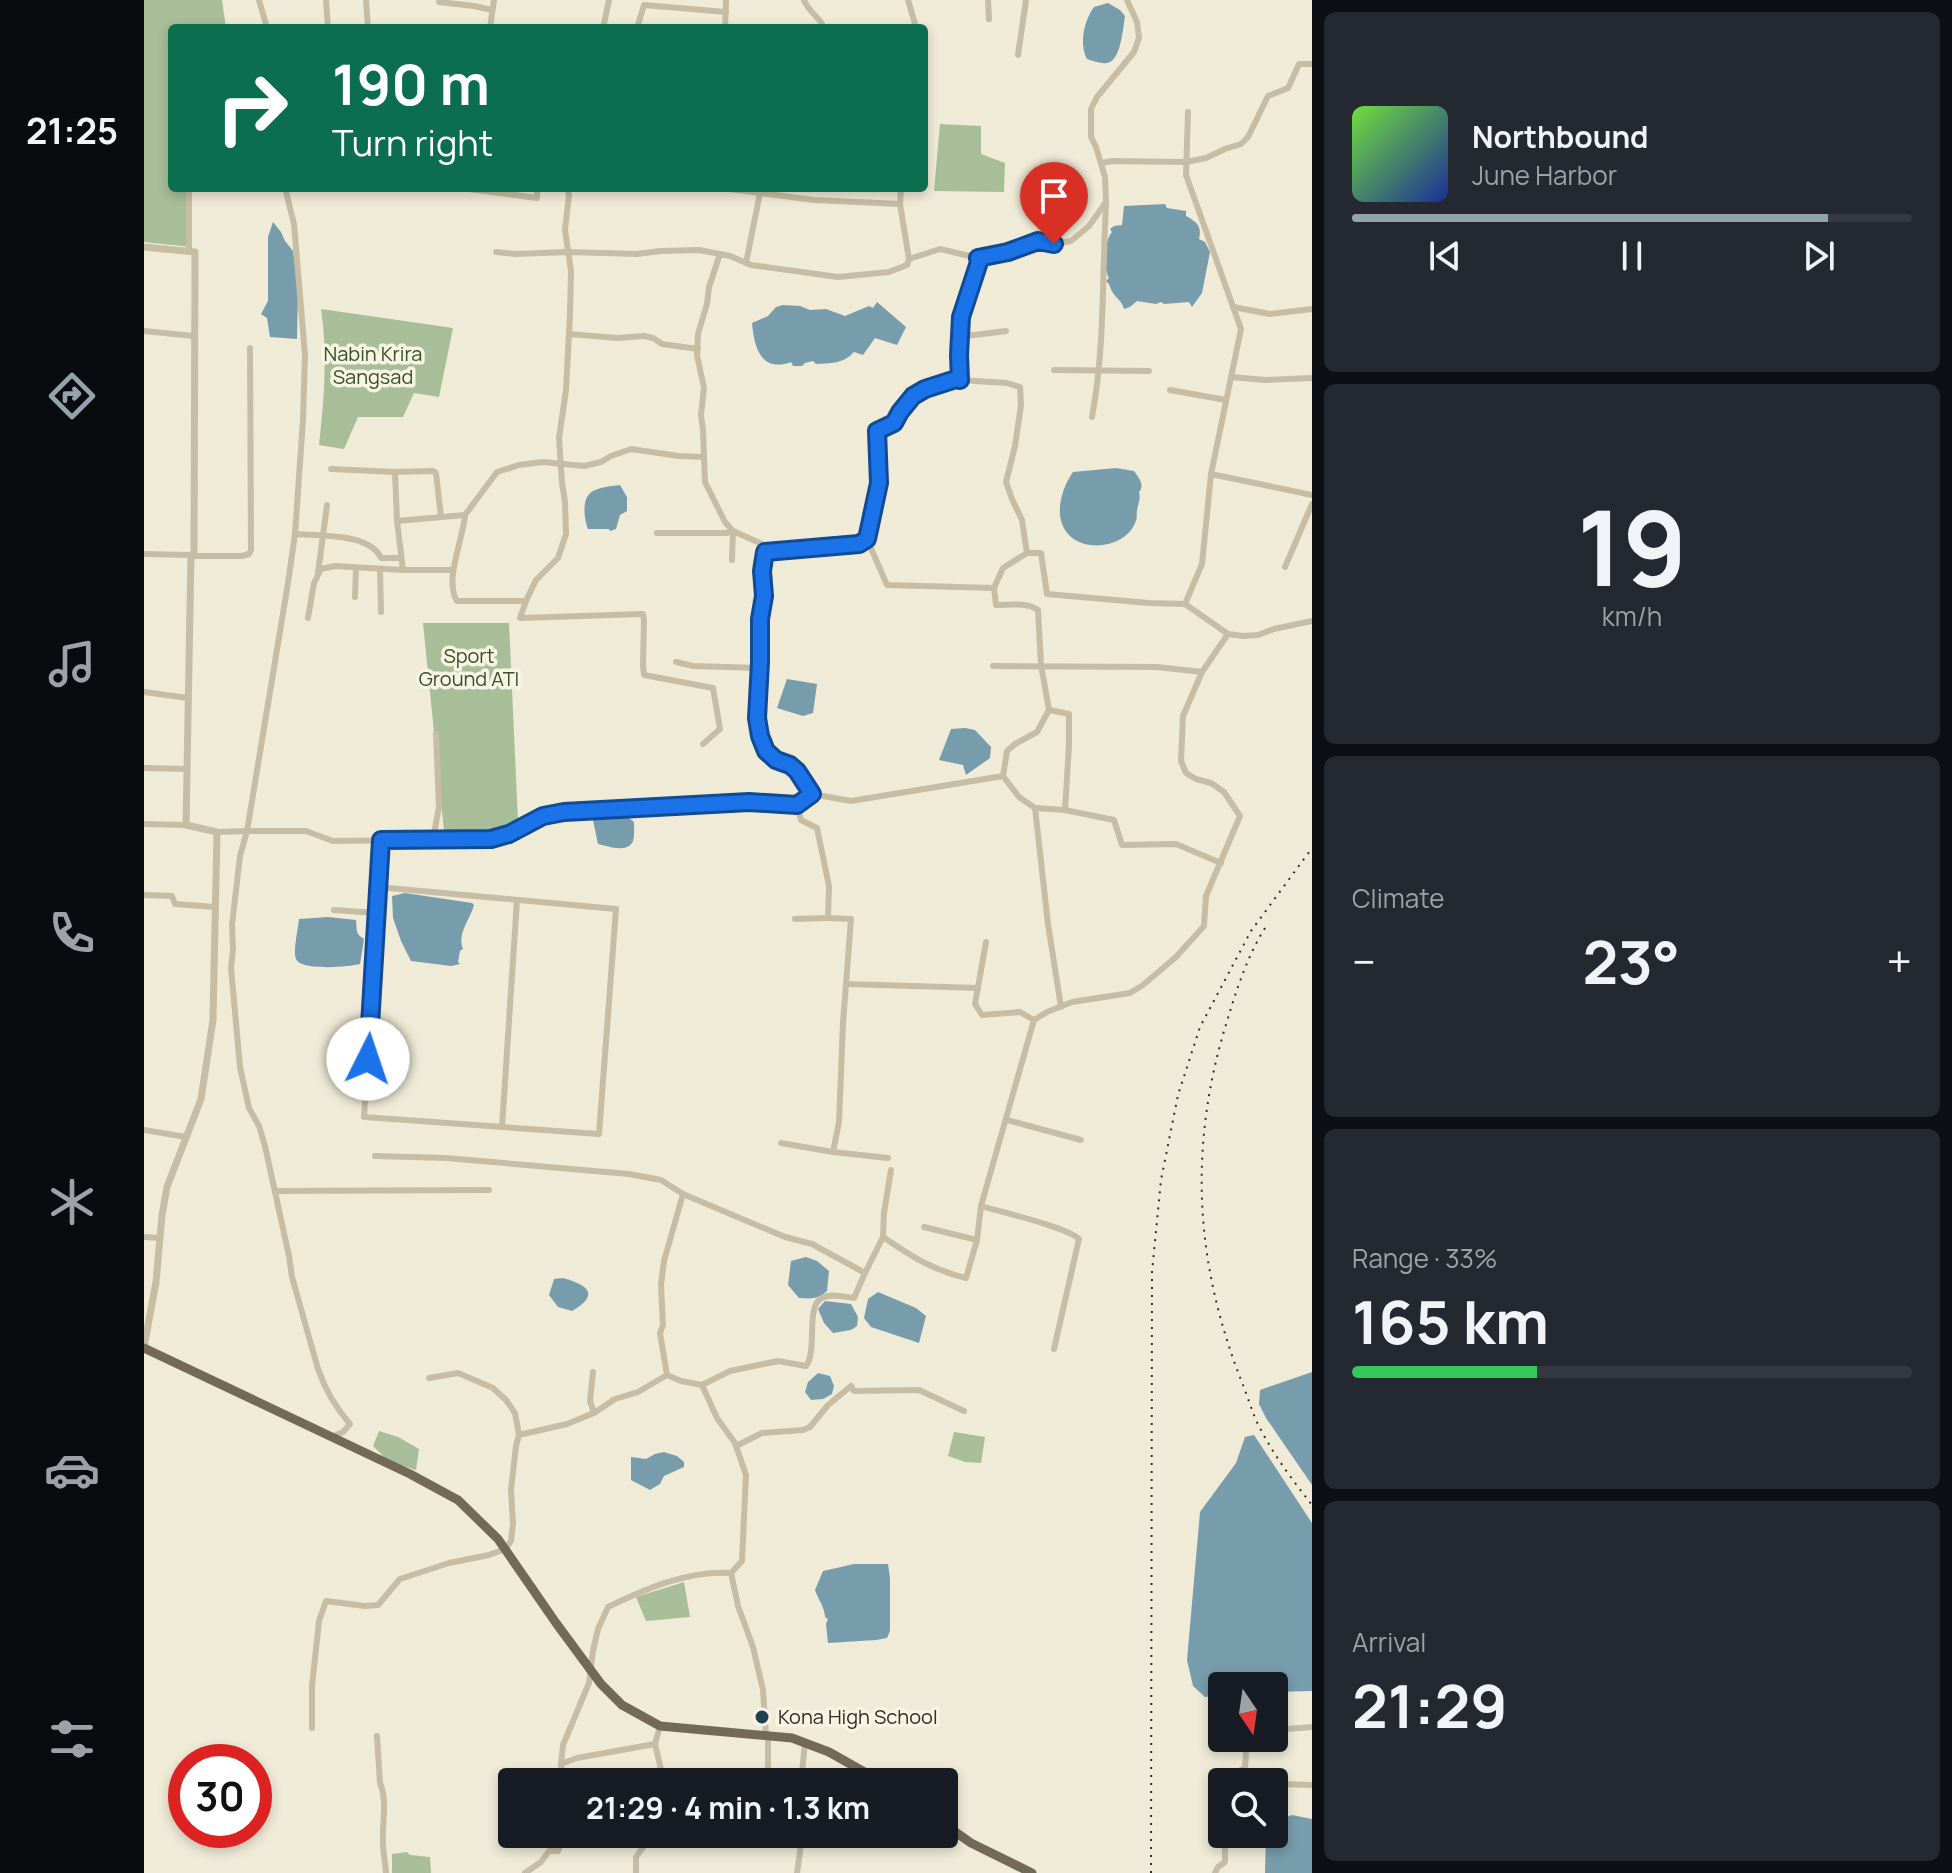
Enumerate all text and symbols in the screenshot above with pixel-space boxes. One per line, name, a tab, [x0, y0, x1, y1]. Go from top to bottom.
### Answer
text: 190 m	[332, 45, 490, 122]
icon: right	[200, 56, 304, 160]
text: 21:25	[26, 106, 118, 155]
text: Northbound	[1472, 116, 1649, 157]
text: Turn right	[332, 118, 493, 167]
text: June Harbor	[1472, 157, 1617, 193]
pin	[1020, 162, 1088, 244]
icon: arrive	[1032, 174, 1076, 218]
icon: previous	[1423, 234, 1467, 278]
icon: pause	[1610, 234, 1654, 278]
icon: next	[1797, 234, 1841, 278]
park label: Nabin Krira Sangsad	[324, 340, 422, 390]
icon: directions	[44, 368, 100, 424]
text: 19	[1577, 475, 1687, 617]
text: km/h	[1602, 598, 1662, 634]
icon: music	[44, 636, 100, 692]
park label: Sport Ground ATI	[419, 642, 519, 692]
text: Climate	[1352, 880, 1444, 916]
icon: phone	[44, 905, 100, 961]
text: 23°	[1582, 920, 1680, 1002]
text: −	[1352, 931, 1376, 991]
text: +	[1887, 931, 1912, 991]
position arrow	[326, 1017, 410, 1101]
icon: climate	[44, 1174, 100, 1230]
text: Range · 33%	[1352, 1240, 1497, 1276]
text: 165 km	[1352, 1280, 1549, 1362]
icon: car	[44, 1442, 100, 1498]
text: Arrival	[1352, 1624, 1426, 1660]
text: 21:29	[1352, 1664, 1508, 1746]
north arrow	[1208, 1672, 1288, 1752]
map controls	[1208, 1672, 1288, 1848]
place label: Kona High School	[778, 1703, 938, 1730]
marker: Kona High School	[753, 1708, 771, 1726]
icon: filters	[44, 1711, 100, 1767]
speed limit sign: 30	[168, 1744, 272, 1848]
button: search	[1208, 1768, 1288, 1848]
text: 21:29 · 4 min · 1.3 km	[586, 1787, 870, 1828]

